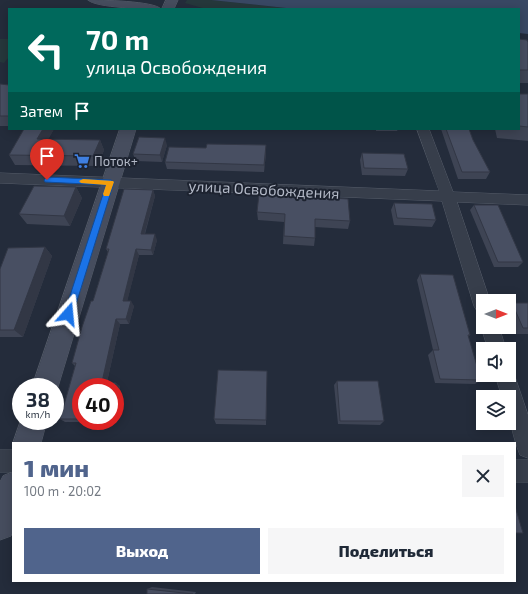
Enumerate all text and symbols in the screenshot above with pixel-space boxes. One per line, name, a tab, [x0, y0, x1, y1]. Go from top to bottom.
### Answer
text: 70 m	[86, 22, 149, 56]
icon: left	[20, 24, 72, 76]
text: улица Освобождения	[86, 56, 267, 78]
icon: arrive	[71, 100, 93, 122]
text: Затем	[20, 102, 63, 120]
pin	[30, 139, 64, 180]
icon: arrive	[36, 145, 58, 167]
supermarket icon: Поток+	[73, 152, 91, 170]
place label: Поток+	[94, 153, 138, 169]
street label: улица Освобождения	[188, 176, 340, 203]
position arrow	[47, 293, 89, 335]
north arrow	[476, 294, 516, 334]
map controls	[476, 294, 516, 430]
button: sound	[476, 342, 516, 382]
speed limit sign: 40	[72, 378, 124, 430]
text: 38	[26, 387, 50, 411]
button: layers	[476, 390, 516, 430]
text: km/h	[26, 408, 50, 420]
text: 1 мин	[24, 453, 89, 482]
button: close	[462, 455, 504, 497]
text: 100 m · 20:02	[24, 483, 101, 499]
button: Выход	[24, 528, 260, 574]
button: Поделиться	[268, 528, 504, 574]

